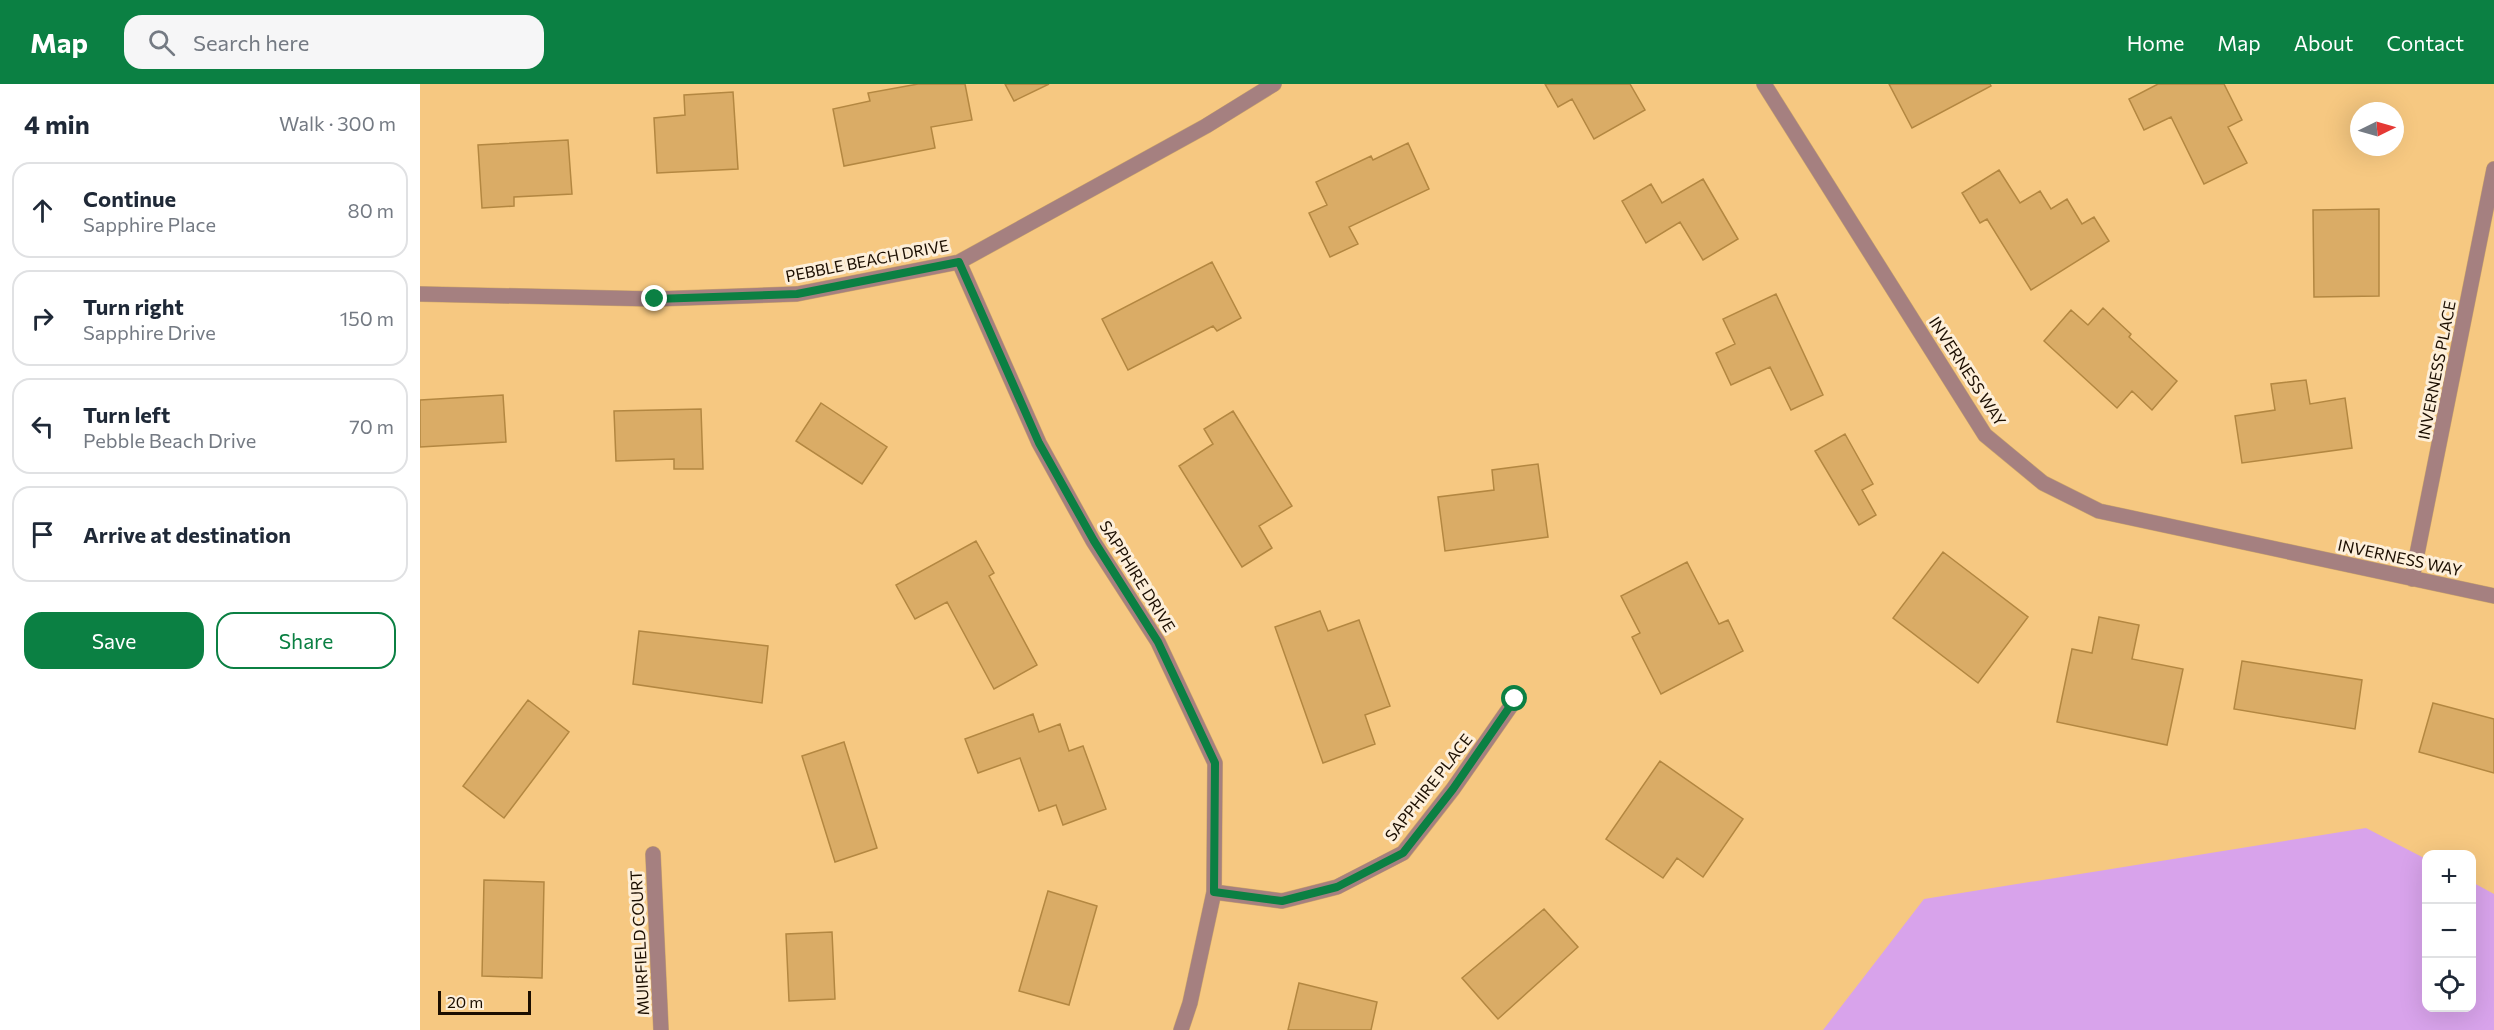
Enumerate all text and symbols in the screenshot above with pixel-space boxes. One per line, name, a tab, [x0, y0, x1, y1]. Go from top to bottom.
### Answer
search box	[124, 15, 544, 69]
text: Map	[30, 25, 88, 59]
icon: search	[145, 26, 178, 59]
text: Search here	[193, 29, 309, 56]
text: Home	[2127, 30, 2184, 55]
text: Map	[2217, 30, 2261, 55]
text: About	[2294, 30, 2353, 55]
text: Contact	[2386, 30, 2464, 55]
north arrow	[2350, 102, 2404, 156]
text: 4 min	[24, 108, 90, 139]
text: Walk · 300 m	[279, 111, 396, 135]
text: Continue	[83, 185, 176, 212]
icon: ahead	[26, 194, 59, 227]
text: 80 m	[348, 198, 394, 222]
text: Sapphire Place	[83, 212, 216, 236]
street label: PEBBLE BEACH DRIVE	[784, 235, 950, 285]
route end	[641, 285, 667, 311]
text: Turn right	[83, 293, 184, 320]
street label: INVERNESS PLACE	[2413, 299, 2459, 441]
icon: right	[26, 302, 59, 335]
text: 150 m	[340, 306, 394, 330]
street label: INVERNESS WAY	[1926, 313, 2011, 430]
text: Sapphire Drive	[83, 320, 216, 344]
text: Turn left	[83, 401, 170, 428]
icon: left	[26, 410, 59, 443]
text: 70 m	[349, 414, 394, 438]
text: Pebble Beach Drive	[83, 428, 256, 452]
street label: SAPPHIRE DRIVE	[1096, 517, 1180, 635]
icon: arrive	[26, 518, 59, 551]
text: Arrive at destination	[83, 521, 291, 548]
street label: INVERNESS WAY	[2336, 535, 2464, 580]
button: Save	[24, 612, 204, 669]
button: Share	[216, 612, 396, 669]
route start	[1501, 685, 1527, 711]
street label: SAPPHIRE PLACE	[1380, 730, 1476, 844]
map controls	[2422, 850, 2476, 1012]
button: +	[2422, 850, 2476, 904]
street label: MUIRFIELD COURT	[626, 870, 652, 1016]
button: −	[2422, 904, 2476, 958]
button: locate	[2422, 958, 2476, 1012]
scale bar	[438, 988, 531, 1016]
text: 20 m	[447, 992, 483, 1011]

